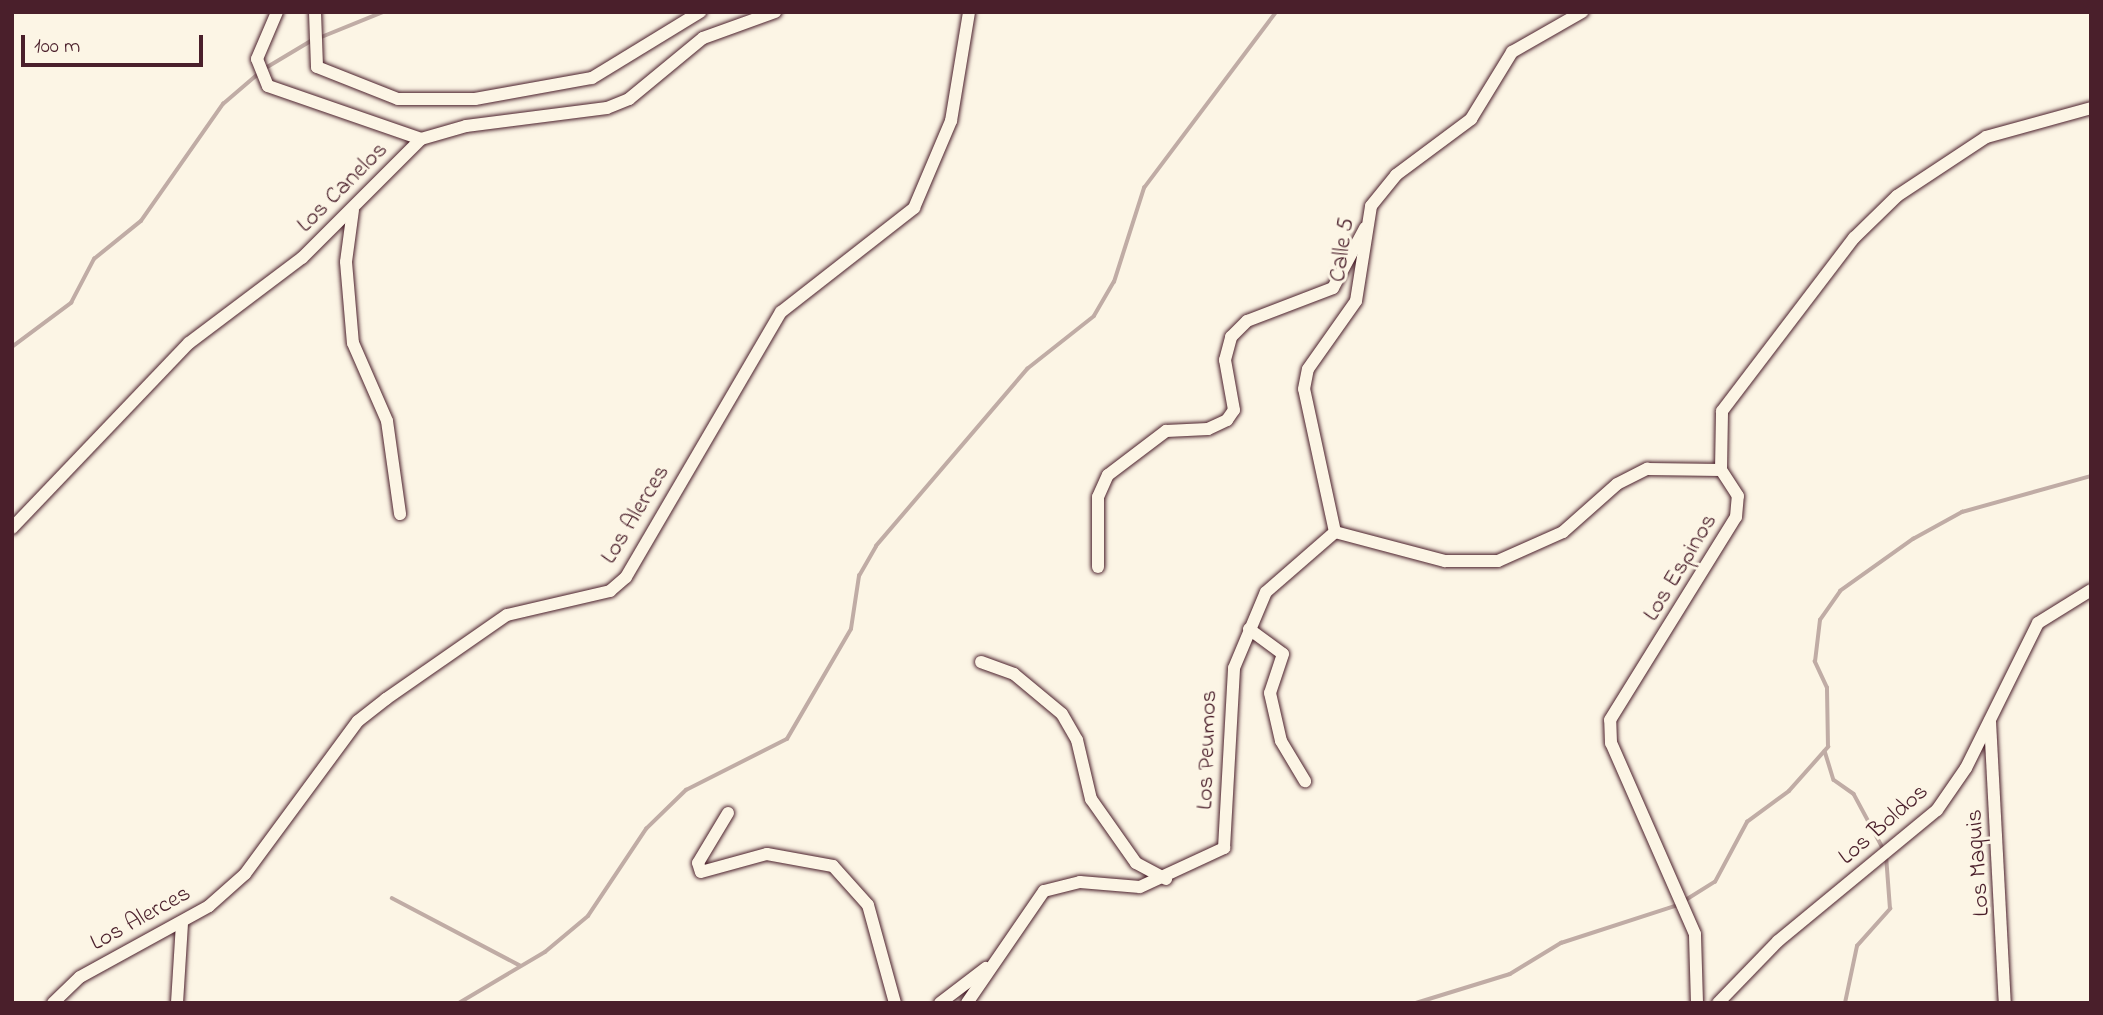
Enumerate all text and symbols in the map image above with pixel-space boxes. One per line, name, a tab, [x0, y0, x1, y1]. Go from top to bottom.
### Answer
scale bar	[24, 21, 206, 65]
text: 100 m	[34, 32, 80, 62]
street label: Los Canelos	[291, 136, 395, 240]
street label: Calle 5	[1324, 216, 1362, 284]
street label: Los Alerces	[595, 460, 677, 570]
street label: Los Espinos	[1638, 509, 1724, 627]
street label: Los Peumos	[1192, 690, 1224, 810]
street label: Los Boldos	[1833, 778, 1935, 872]
street label: Los Maquis	[1961, 808, 1997, 918]
street label: Los Alerces	[86, 880, 196, 958]

